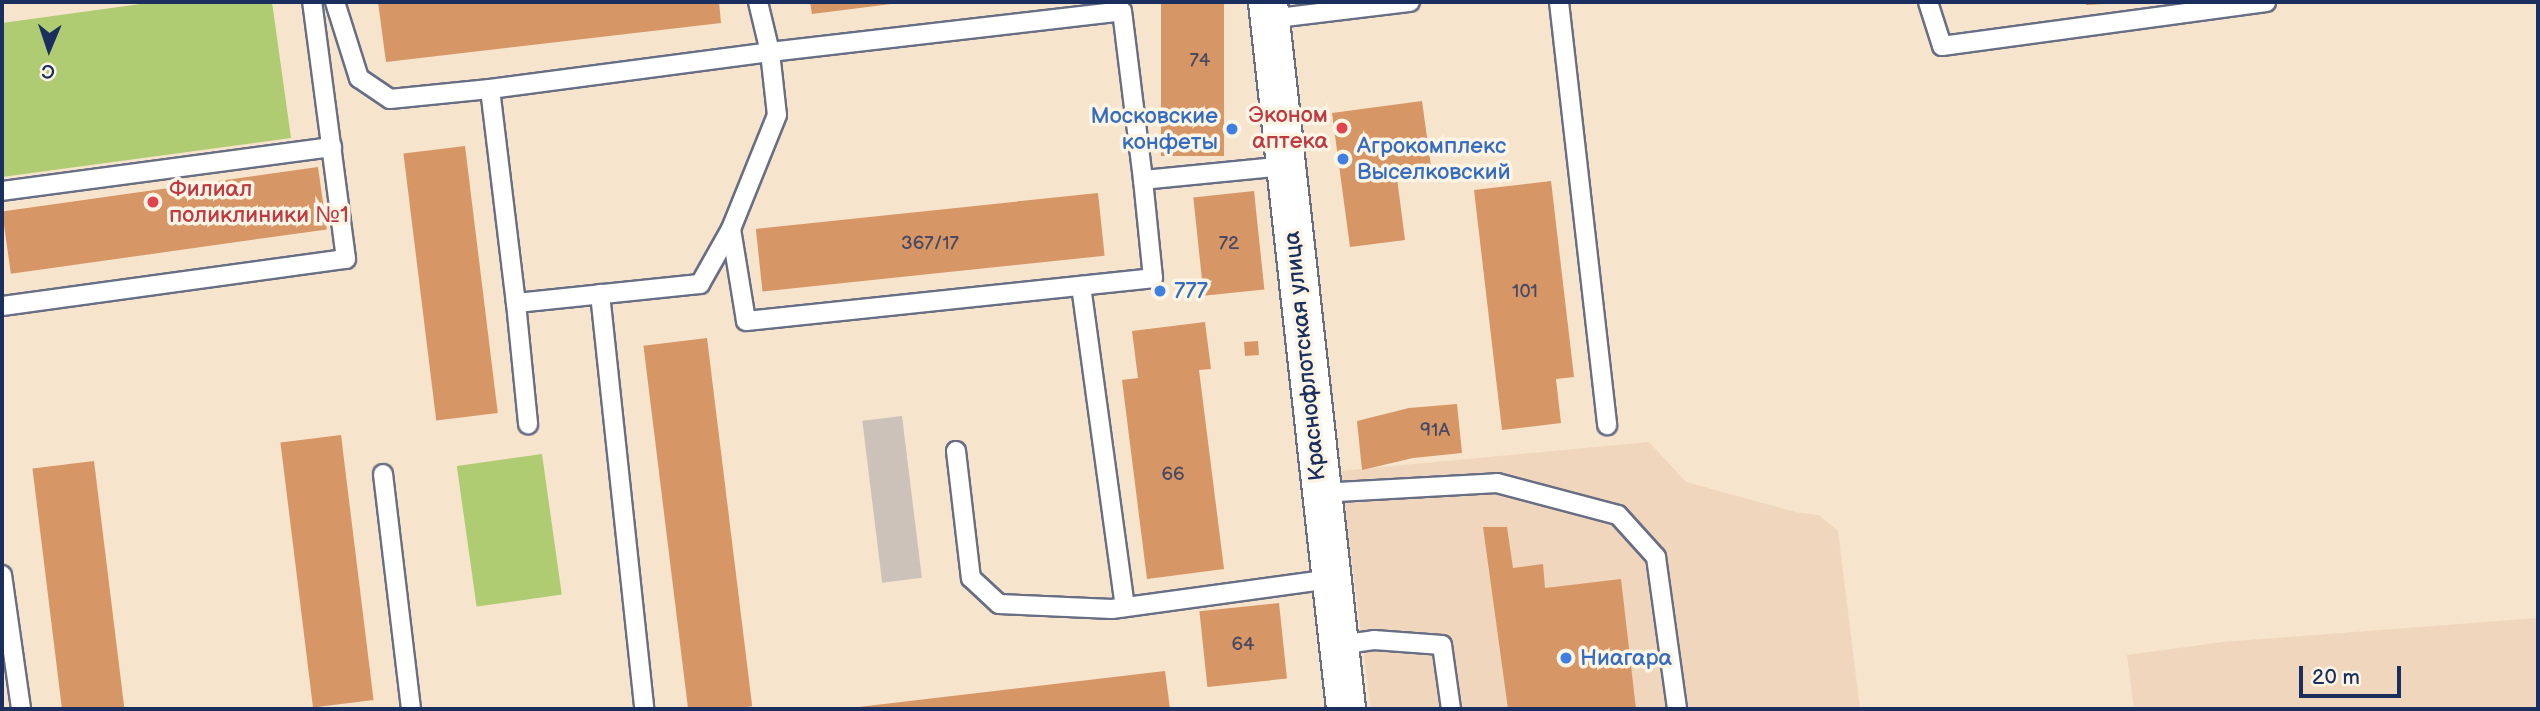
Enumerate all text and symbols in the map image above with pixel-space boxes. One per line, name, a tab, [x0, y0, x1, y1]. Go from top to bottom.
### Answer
north arrow	[14, 14, 84, 84]
house number: 74	[1190, 50, 1210, 72]
text: С	[41, 59, 55, 82]
place label: Эконом аптека	[1248, 101, 1328, 155]
place label: Московские конфеты	[1090, 102, 1218, 156]
marker: Эконом аптека	[1334, 120, 1350, 136]
marker: Московские конфеты	[1224, 121, 1240, 137]
place label: Агрокомплекс Выселковский	[1357, 132, 1511, 186]
marker: Агрокомплекс Выселковский	[1335, 151, 1351, 167]
place label: Филиал поликлиники №1	[169, 175, 349, 229]
marker: Филиал поликлиники №1	[143, 192, 163, 212]
street label: Краснофлотская улица	[1278, 230, 1332, 482]
house number: 367/17	[901, 233, 959, 255]
house number: 72	[1219, 233, 1239, 255]
place label: 777	[1174, 277, 1208, 305]
house number: 101	[1512, 281, 1538, 303]
marker: 777	[1152, 283, 1168, 299]
house number: 91А	[1420, 420, 1450, 442]
house number: 66	[1161, 464, 1185, 486]
house number: 64	[1231, 634, 1255, 656]
place label: Ниагара	[1580, 644, 1672, 672]
marker: Ниагара	[1558, 650, 1574, 666]
scale bar	[2302, 652, 2404, 696]
text: 20 m	[2312, 665, 2360, 690]

